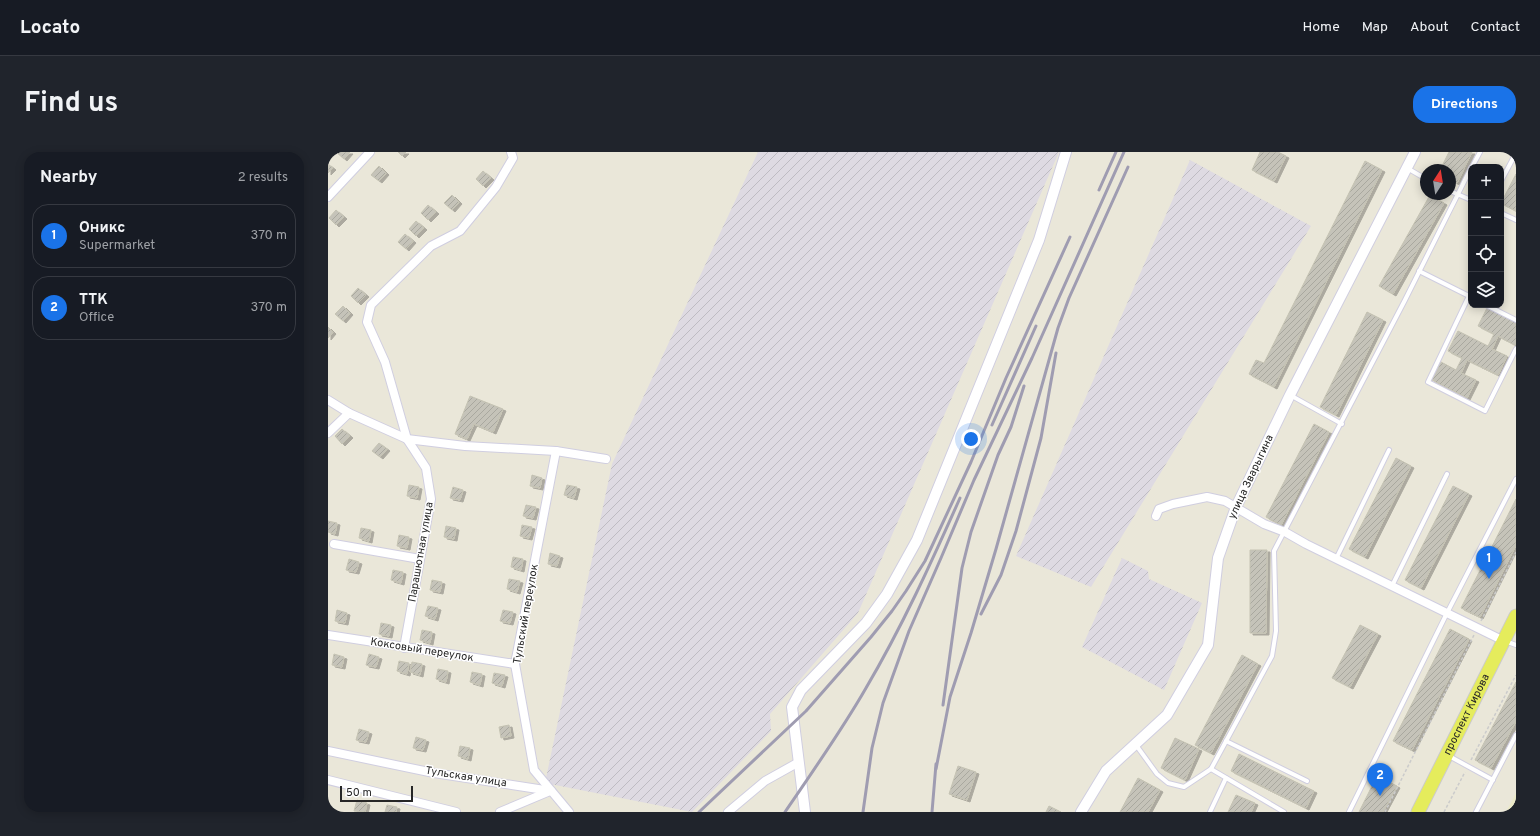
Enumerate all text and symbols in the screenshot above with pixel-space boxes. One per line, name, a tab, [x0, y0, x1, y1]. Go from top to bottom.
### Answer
text: Locato	[20, 16, 80, 40]
text: Home	[1303, 19, 1340, 36]
text: Map	[1362, 19, 1388, 36]
text: About	[1410, 19, 1449, 36]
text: Contact	[1471, 19, 1520, 36]
text: Find us	[24, 86, 118, 122]
button: Directions	[1413, 86, 1516, 123]
north arrow	[1420, 164, 1456, 200]
map controls	[1468, 164, 1504, 308]
button: +	[1468, 164, 1504, 200]
text: Nearby	[40, 167, 97, 189]
text: 2 results	[238, 170, 288, 186]
button: −	[1468, 200, 1504, 236]
text: Оникс	[79, 219, 125, 238]
text: 1	[51, 228, 57, 244]
text: 370 m	[250, 228, 287, 244]
button: locate	[1468, 236, 1504, 272]
text: Supermarket	[79, 238, 155, 254]
button: layers	[1468, 272, 1504, 308]
text: ТТК	[79, 291, 108, 310]
text: 2	[50, 300, 58, 316]
text: 370 m	[250, 300, 287, 316]
text: Office	[79, 310, 114, 326]
your location	[961, 429, 981, 449]
street label: улица Зварыгина	[1225, 432, 1277, 522]
street label: Парашютная улица	[405, 501, 437, 603]
pin: 1	[1476, 546, 1502, 579]
street label: Тульский переулок	[510, 563, 542, 665]
street label: Коксовый переулок	[369, 635, 475, 665]
street label: проспект Кирова	[1441, 671, 1493, 758]
pin: 2	[1367, 763, 1393, 796]
street label: Тульская улица	[424, 764, 508, 790]
scale bar	[340, 784, 413, 803]
text: 50 m	[346, 786, 372, 800]

